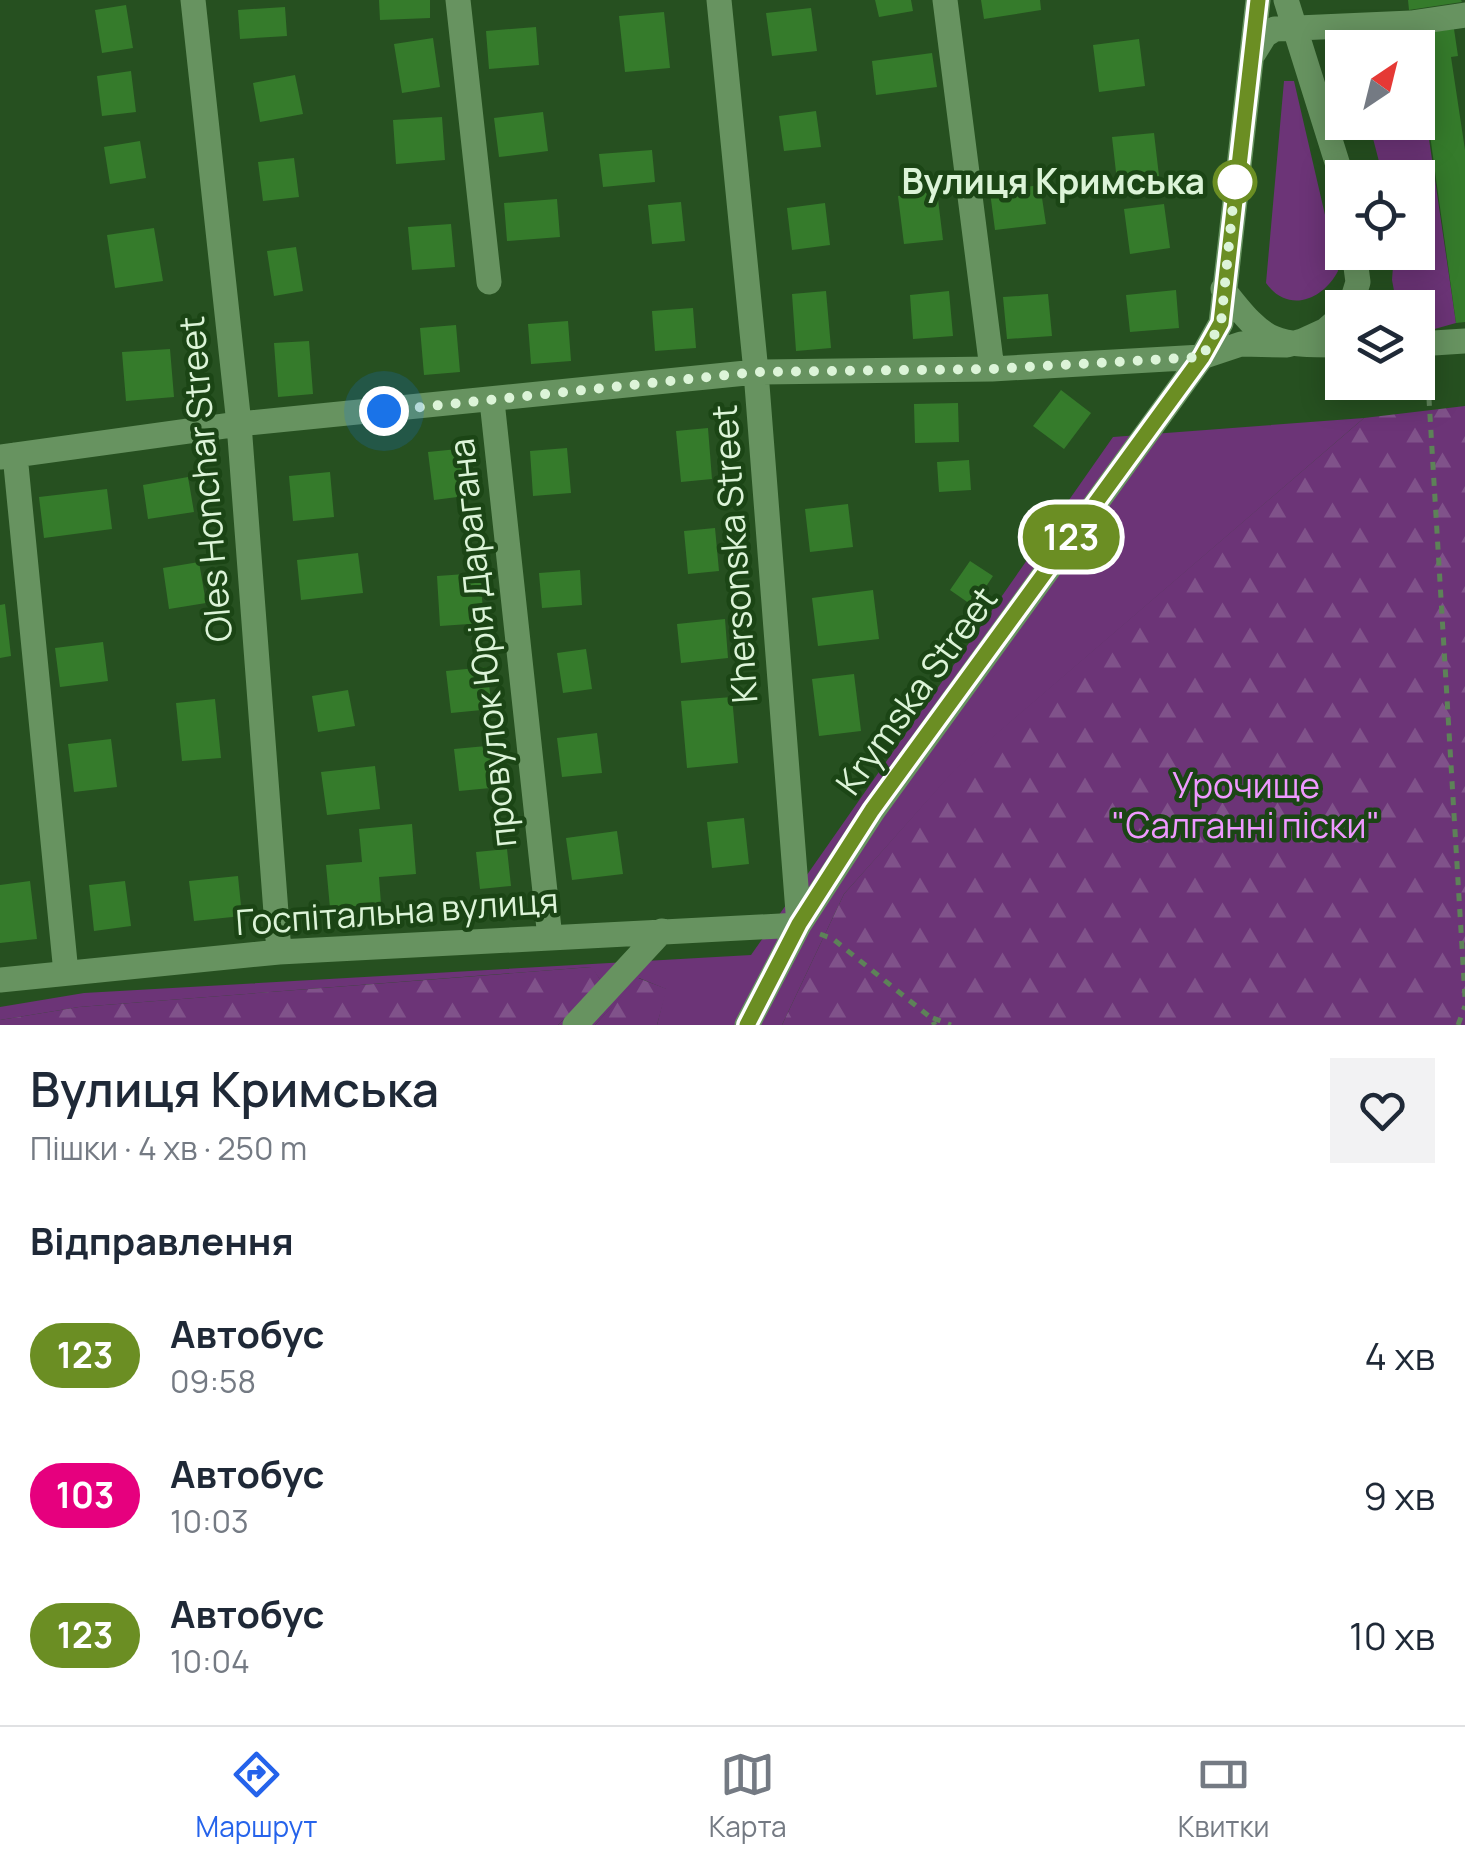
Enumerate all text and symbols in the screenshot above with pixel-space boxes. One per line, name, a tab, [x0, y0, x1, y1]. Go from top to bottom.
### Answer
north arrow	[1325, 30, 1435, 140]
map controls	[1325, 30, 1435, 400]
place label: Вулиця Кримська	[901, 157, 1205, 205]
button: locate	[1325, 160, 1435, 270]
marker: Вулиця Кримська	[1214, 161, 1256, 203]
button: layers	[1325, 290, 1435, 400]
street label: Oles Honchar Street	[167, 314, 243, 644]
your location	[359, 386, 409, 436]
street label: Khersonska Street	[700, 403, 768, 705]
street label: провулок Юрія Дарагана	[437, 436, 527, 850]
line badge: 123	[1014, 504, 1128, 570]
text: 123	[1043, 513, 1099, 561]
street label: Krymska Street	[824, 577, 1008, 804]
park label: Урочище "Салганні піски"	[1112, 761, 1380, 849]
street label: Госпітальна вулиця	[234, 876, 560, 946]
text: Вулиця Кримська	[30, 1056, 439, 1121]
button: heart	[1330, 1058, 1435, 1163]
text: Пішки · 4 хв · 250 m	[30, 1126, 307, 1170]
text: Відправлення	[30, 1214, 294, 1266]
text: Автобус	[170, 1307, 324, 1359]
text: 4 хв	[1365, 1329, 1435, 1381]
text: 123	[57, 1331, 113, 1379]
text: 09:58	[170, 1359, 256, 1403]
text: Автобус	[170, 1447, 324, 1499]
text: 9 хв	[1363, 1469, 1435, 1521]
text: 103	[56, 1471, 114, 1519]
text: 10:03	[170, 1499, 249, 1543]
text: Автобус	[170, 1587, 324, 1639]
text: 10 хв	[1349, 1609, 1435, 1661]
text: 123	[57, 1611, 113, 1659]
text: 10:04	[170, 1639, 250, 1683]
tab: Маршрут	[196, 1747, 317, 1845]
tab: Карта	[709, 1747, 787, 1845]
tab: Квитки	[1178, 1747, 1269, 1845]

